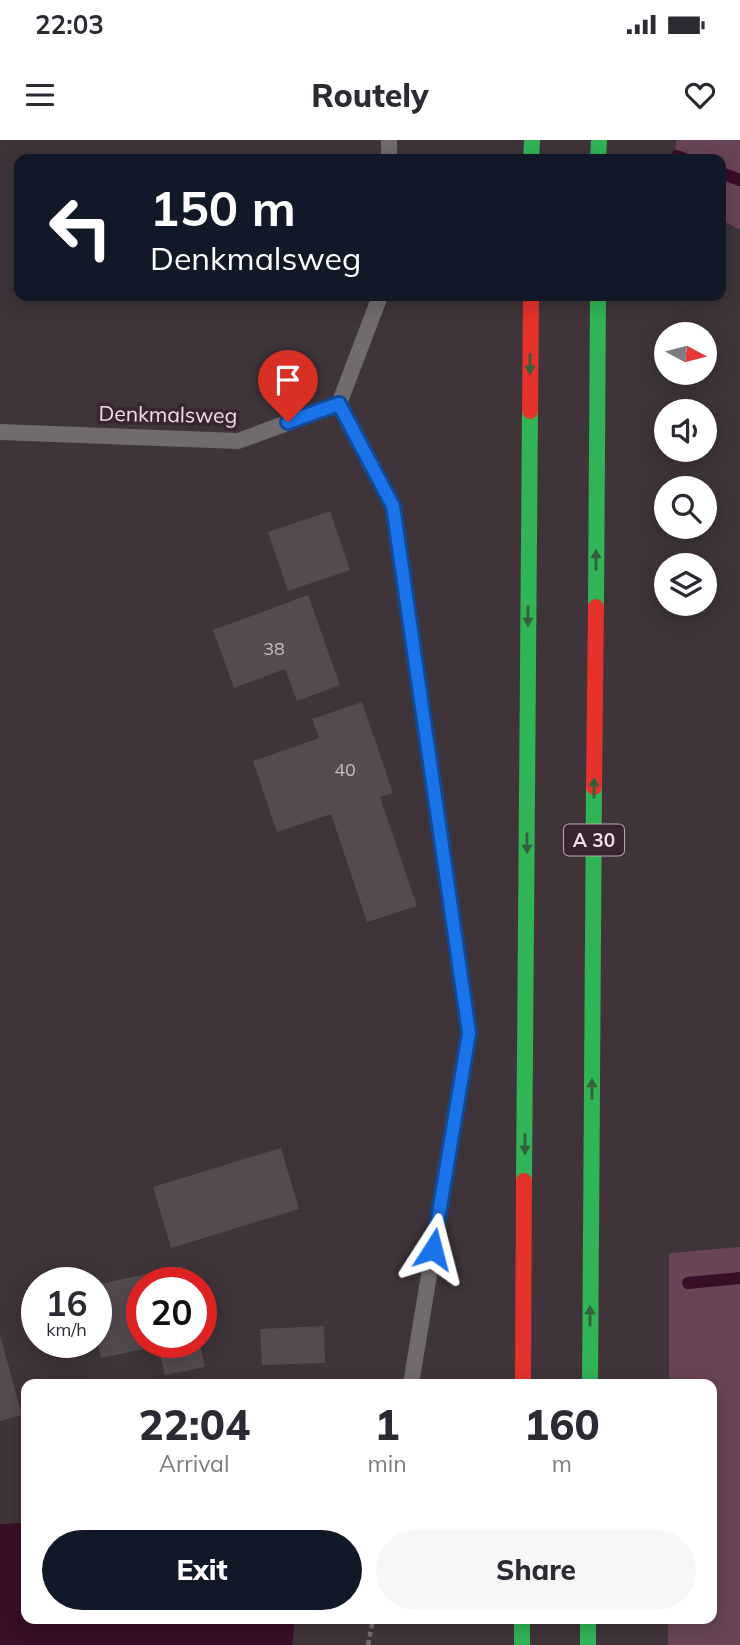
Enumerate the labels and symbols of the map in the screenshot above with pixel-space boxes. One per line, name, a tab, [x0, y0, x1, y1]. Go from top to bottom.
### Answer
north arrow	[654, 322, 718, 385]
pin	[258, 350, 318, 422]
one-way arrow	[524, 353, 536, 375]
street label: Denkmalsweg	[98, 400, 238, 428]
one-way arrow	[590, 549, 602, 571]
one-way arrow	[523, 605, 534, 627]
house number: 38	[263, 637, 285, 660]
house number: 40	[334, 758, 356, 781]
one-way arrow	[588, 776, 600, 798]
road number: A 30	[564, 824, 624, 856]
one-way arrow	[521, 833, 533, 855]
one-way arrow	[586, 1077, 598, 1099]
one-way arrow	[519, 1134, 531, 1156]
position arrow	[396, 1212, 470, 1286]
speed limit sign: 20	[126, 1267, 217, 1358]
one-way arrow	[585, 1305, 596, 1327]

